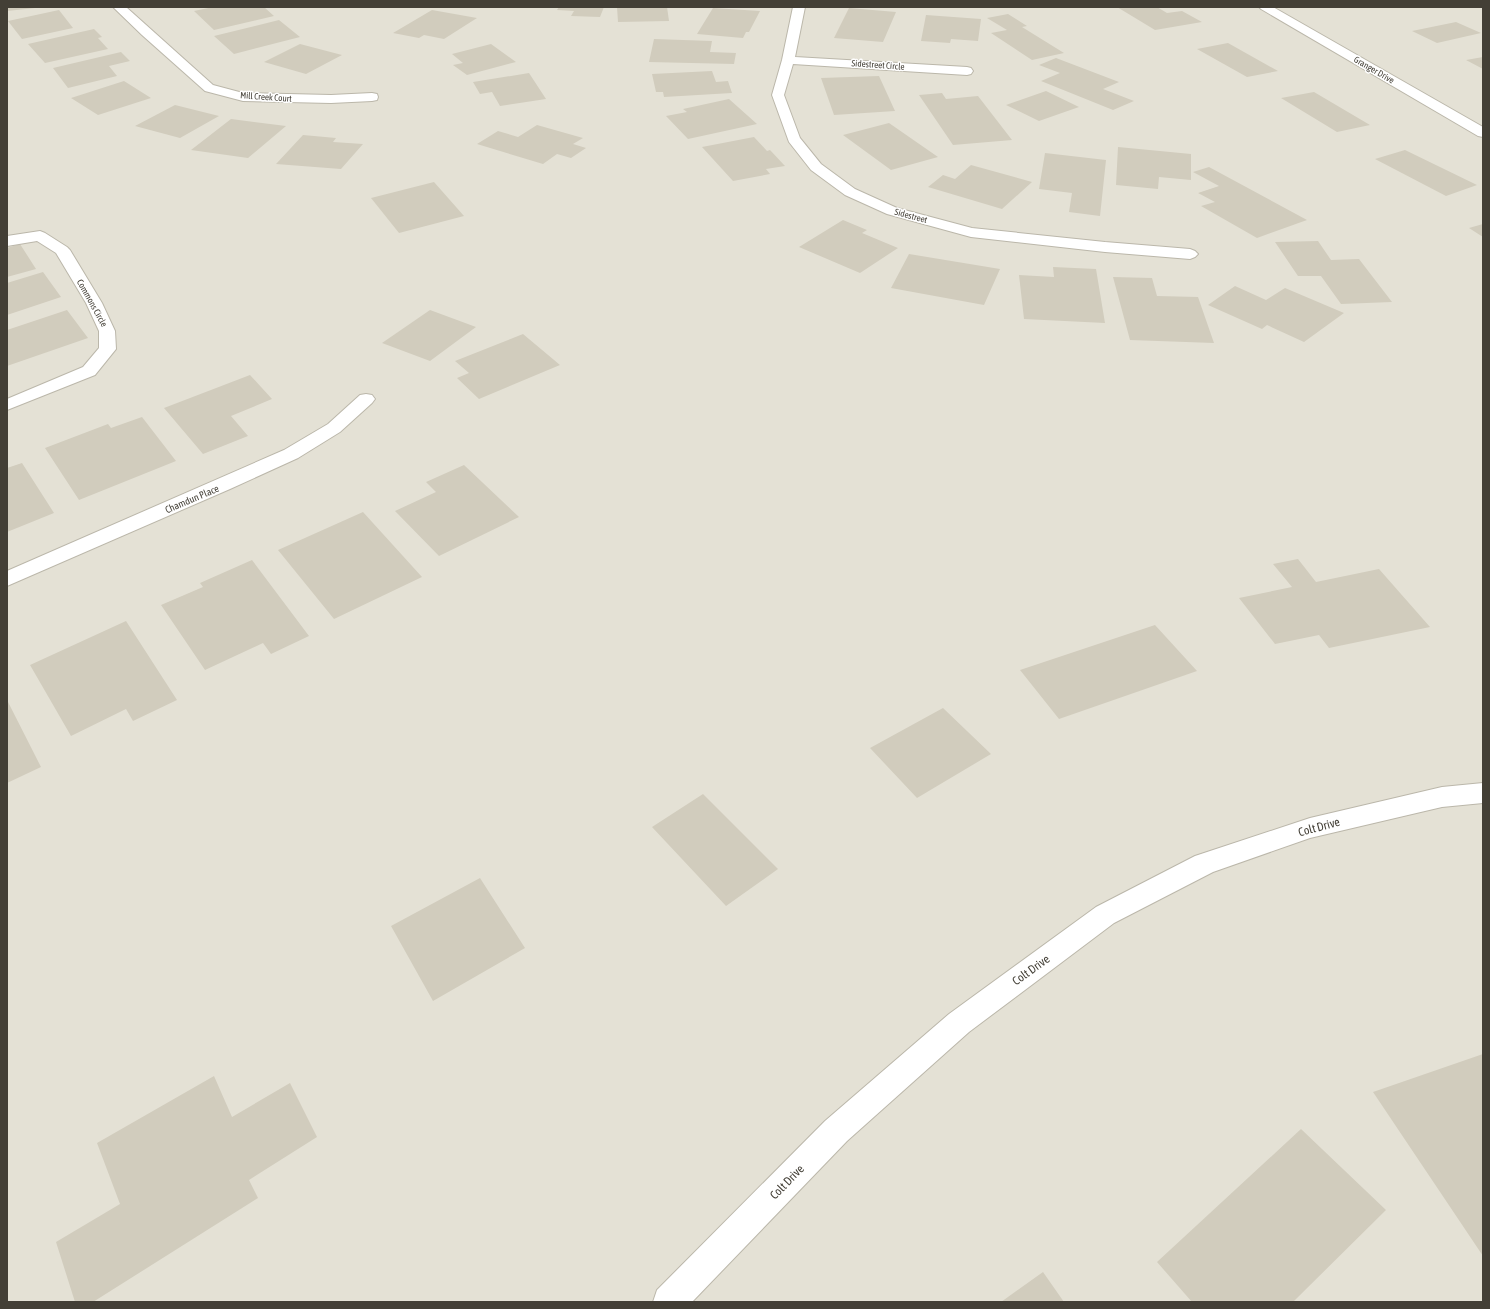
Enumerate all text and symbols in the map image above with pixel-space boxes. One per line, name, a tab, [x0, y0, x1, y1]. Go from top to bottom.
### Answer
street label: Granger Drive	[1352, 54, 1396, 86]
street label: Sidestreet Circle	[851, 58, 905, 72]
street label: Mill Creek Court	[240, 90, 293, 104]
street label: Sidestreet	[894, 207, 929, 225]
street label: Commons Circle	[75, 278, 109, 328]
street label: Chamdun Place	[163, 483, 221, 515]
street label: Colt Drive	[1297, 815, 1341, 839]
street label: Colt Drive	[1010, 952, 1052, 988]
street label: Colt Drive	[767, 1162, 807, 1202]

